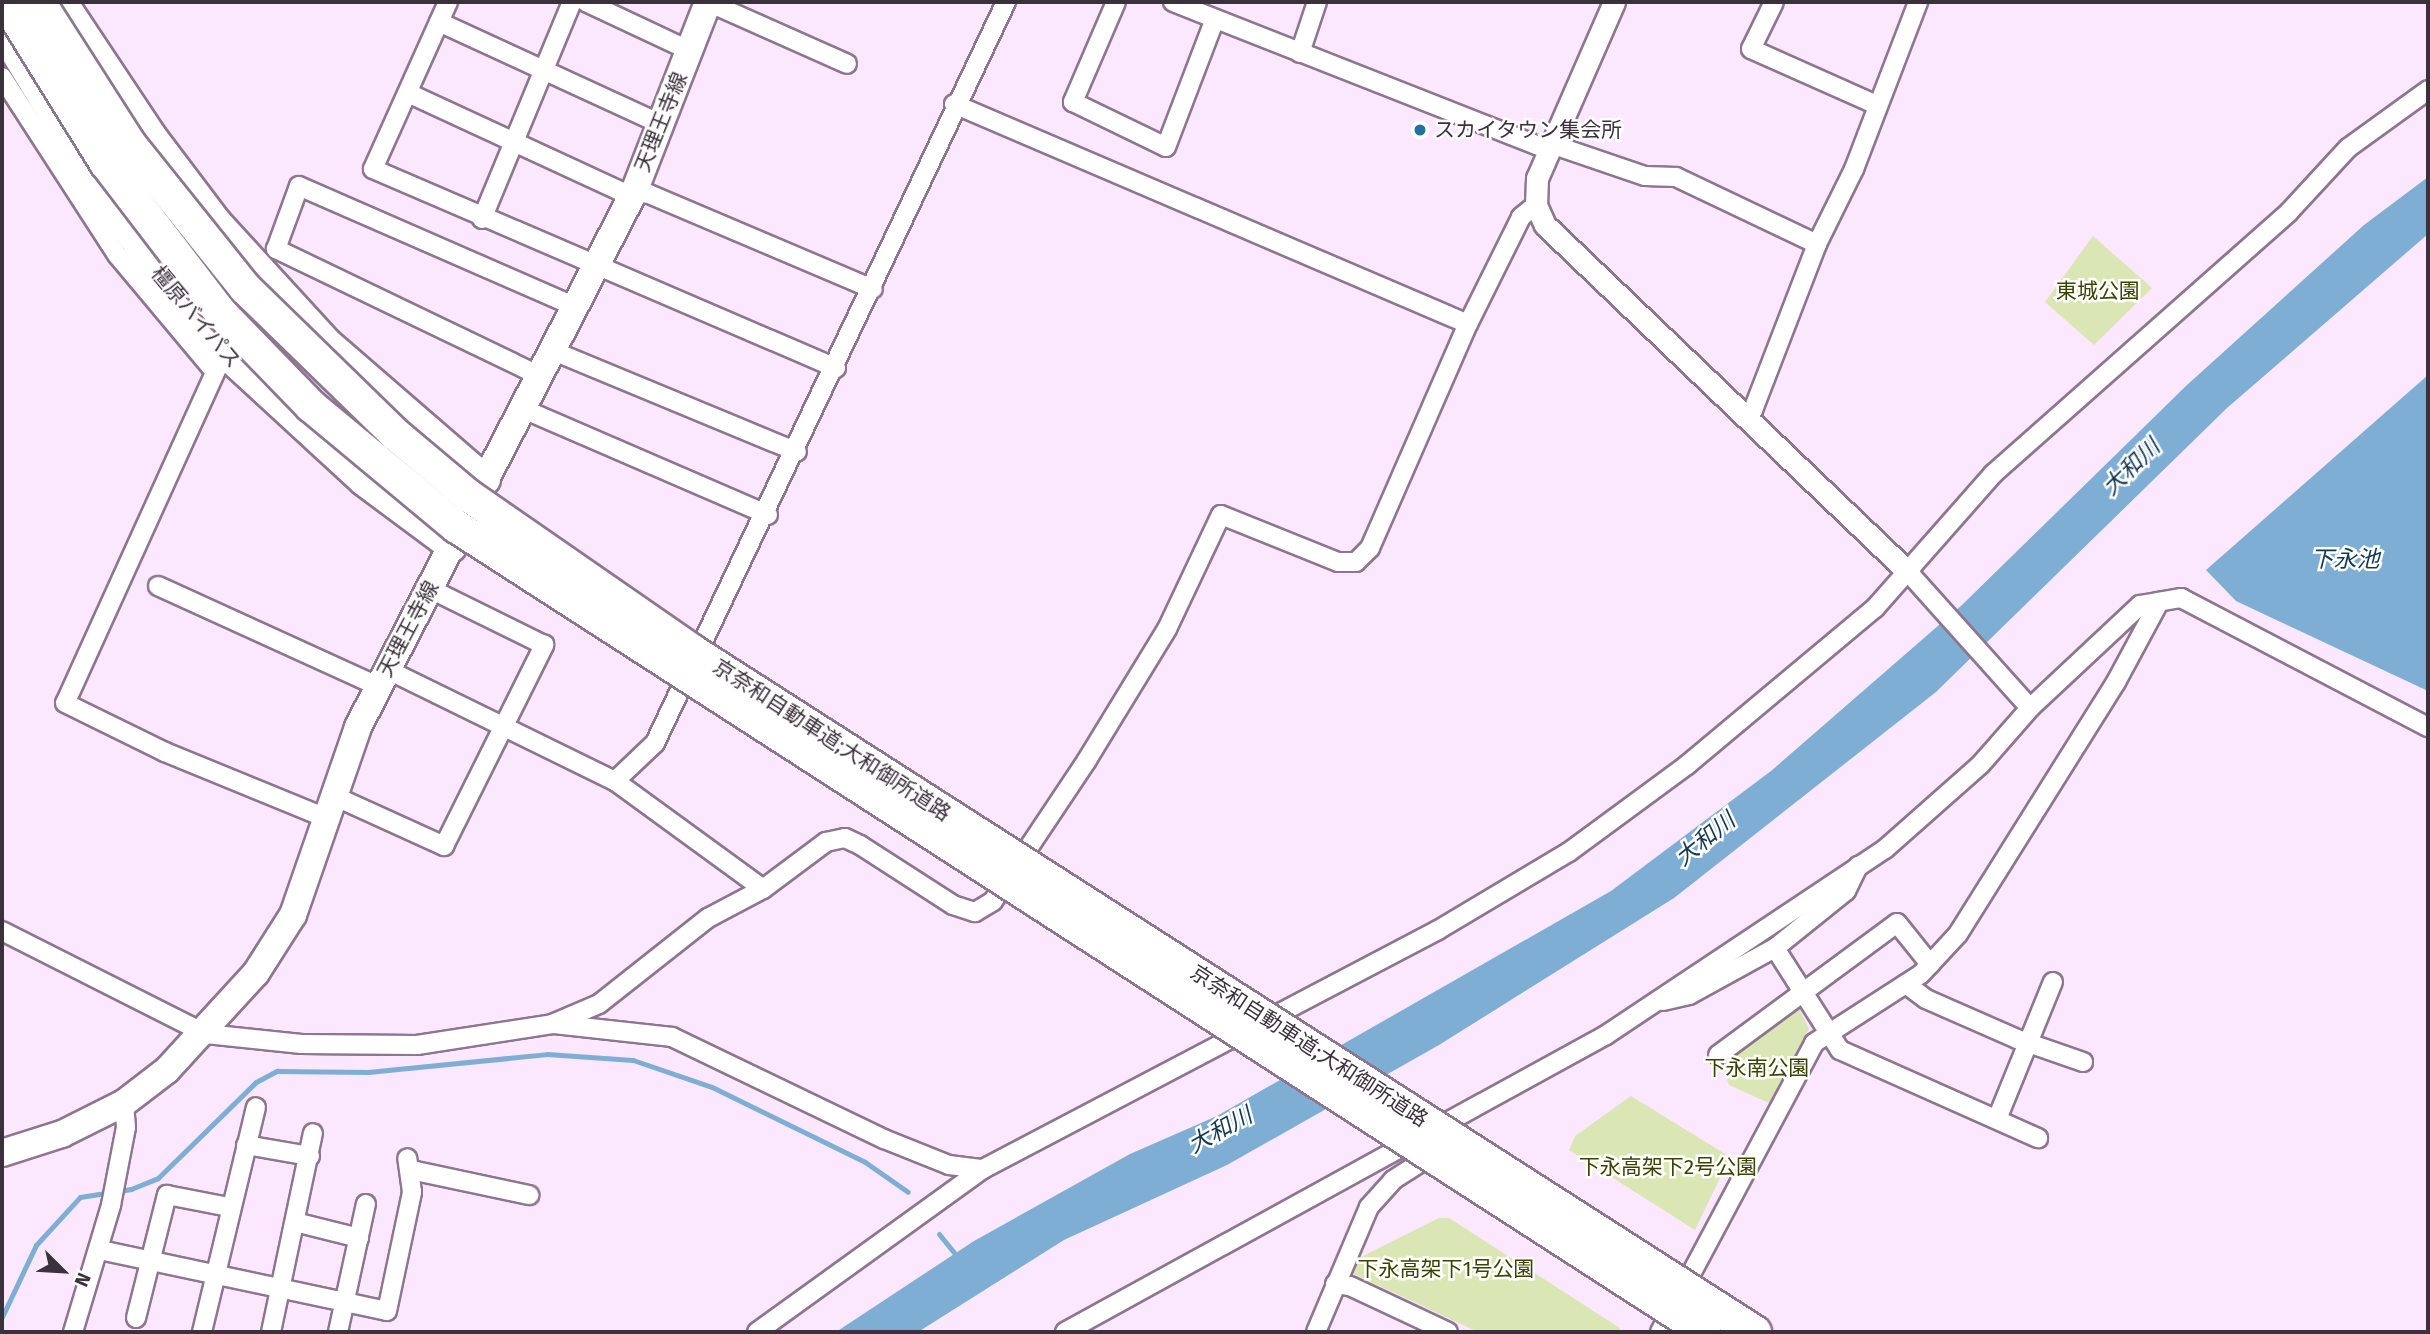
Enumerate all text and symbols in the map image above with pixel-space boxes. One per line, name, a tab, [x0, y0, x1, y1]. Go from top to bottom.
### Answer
street label: 天理王寺線	[630, 69, 692, 175]
place label: スカイタウン集会所	[1434, 117, 1623, 143]
marker: スカイタウン集会所	[1412, 122, 1428, 138]
street label: 橿原バイパス	[146, 261, 246, 373]
park label: 東城公園	[2056, 278, 2140, 304]
water label: 大和川	[2097, 433, 2165, 501]
water label: 下永池	[2311, 545, 2379, 573]
street label: 天理王寺線	[372, 577, 444, 681]
street label: 京奈和自動車道;大和御所道路	[709, 654, 955, 826]
water label: 大和川	[1670, 807, 1740, 871]
street label: 京奈和自動車道;大和御所道路	[1186, 960, 1432, 1132]
park label: 下永南公園	[1705, 1055, 1809, 1081]
water label: 大和川	[1183, 1101, 1257, 1159]
park label: 下永高架下2号公園	[1579, 1154, 1757, 1180]
north arrow	[28, 1236, 98, 1306]
park label: 下永高架下1号公園	[1357, 1256, 1535, 1282]
text: N	[70, 1269, 96, 1290]

